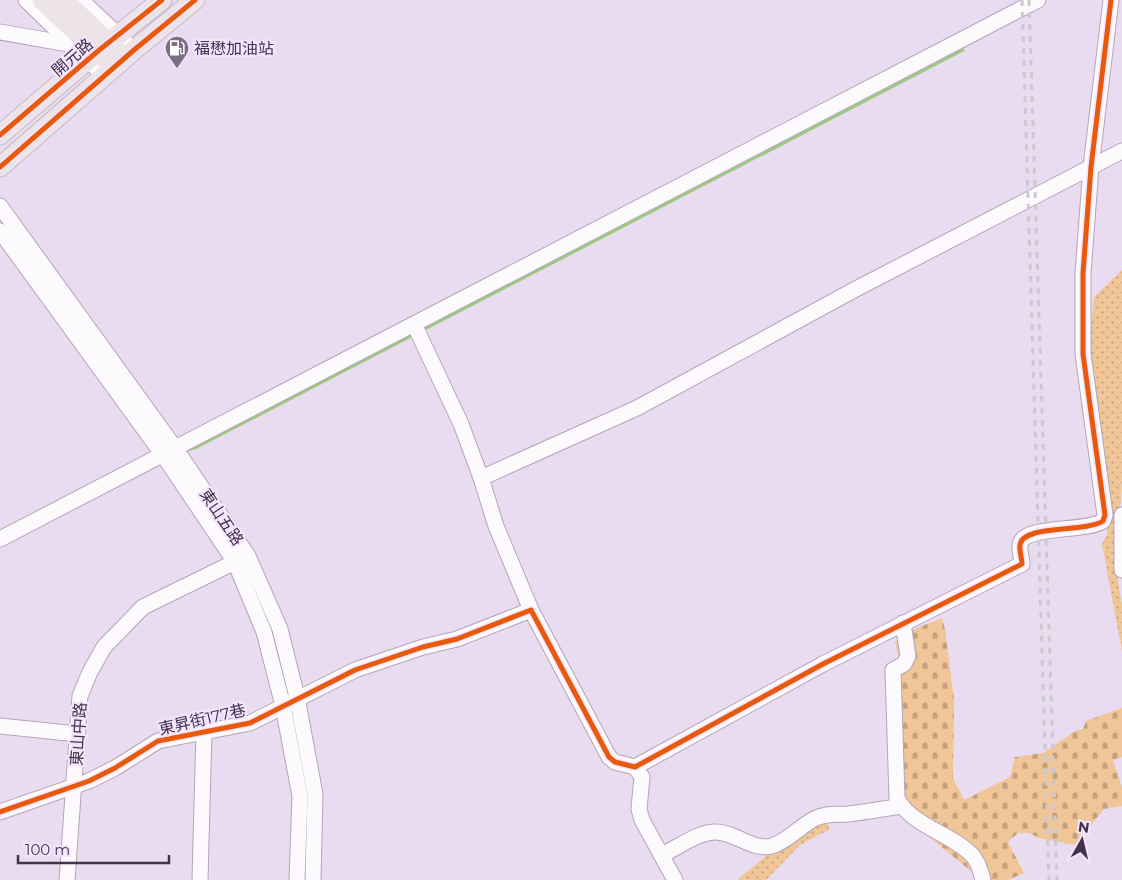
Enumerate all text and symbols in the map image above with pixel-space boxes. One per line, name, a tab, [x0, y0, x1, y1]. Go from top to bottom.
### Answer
street label: 開元路	[48, 34, 97, 80]
fuel station icon: 福懋加油站	[164, 35, 190, 69]
place label: 福懋加油站	[194, 39, 274, 58]
street label: 東山五路	[196, 485, 247, 549]
street label: 東昇街177巷	[157, 700, 247, 739]
street label: 東山中路	[67, 701, 90, 767]
north arrow	[1057, 815, 1107, 865]
text: N	[1077, 817, 1091, 837]
scale bar	[18, 832, 169, 864]
text: 100 m	[25, 840, 70, 859]

